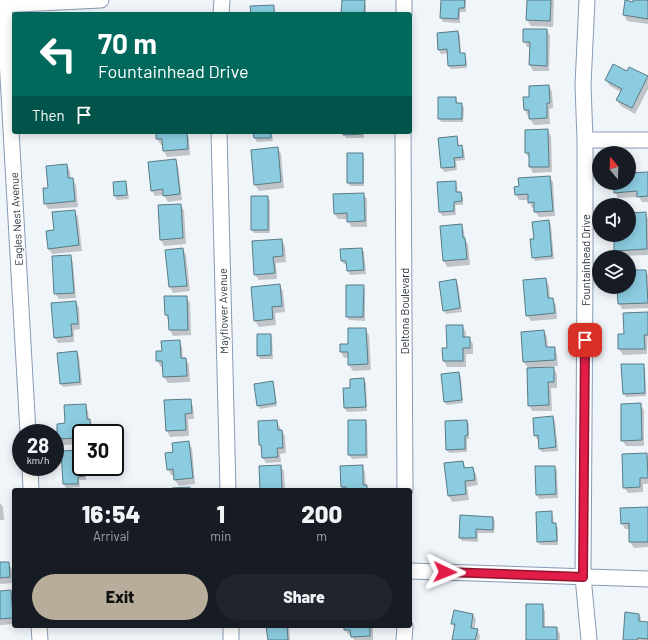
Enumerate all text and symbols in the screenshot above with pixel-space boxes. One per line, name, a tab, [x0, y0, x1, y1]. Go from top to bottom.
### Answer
text: 70 m	[98, 26, 157, 60]
icon: left	[32, 28, 84, 80]
text: Fountainhead Drive	[98, 60, 249, 82]
icon: arrive	[73, 104, 95, 126]
text: Then	[32, 106, 65, 124]
north arrow	[592, 146, 636, 190]
map controls	[592, 146, 636, 294]
street label: Eagles Nest Avenue	[7, 172, 25, 266]
button: sound	[592, 198, 636, 242]
street label: Fountainhead Drive	[579, 214, 592, 306]
button: layers	[592, 250, 636, 294]
street label: Mayflower Avenue	[216, 268, 230, 354]
street label: Deltona Boulevard	[398, 268, 411, 354]
pin	[568, 323, 602, 357]
icon: arrive	[574, 329, 596, 351]
speed limit sign: 30	[72, 424, 124, 476]
text: 28	[27, 433, 49, 457]
text: km/h	[27, 454, 49, 466]
text: 16:54	[82, 499, 140, 528]
text: 1	[217, 499, 225, 528]
text: 200	[301, 499, 342, 528]
text: Arrival	[93, 528, 129, 544]
text: min	[210, 528, 231, 544]
text: m	[316, 528, 327, 544]
position arrow	[424, 551, 466, 593]
button: Exit	[32, 574, 208, 620]
button: Share	[216, 574, 392, 620]

